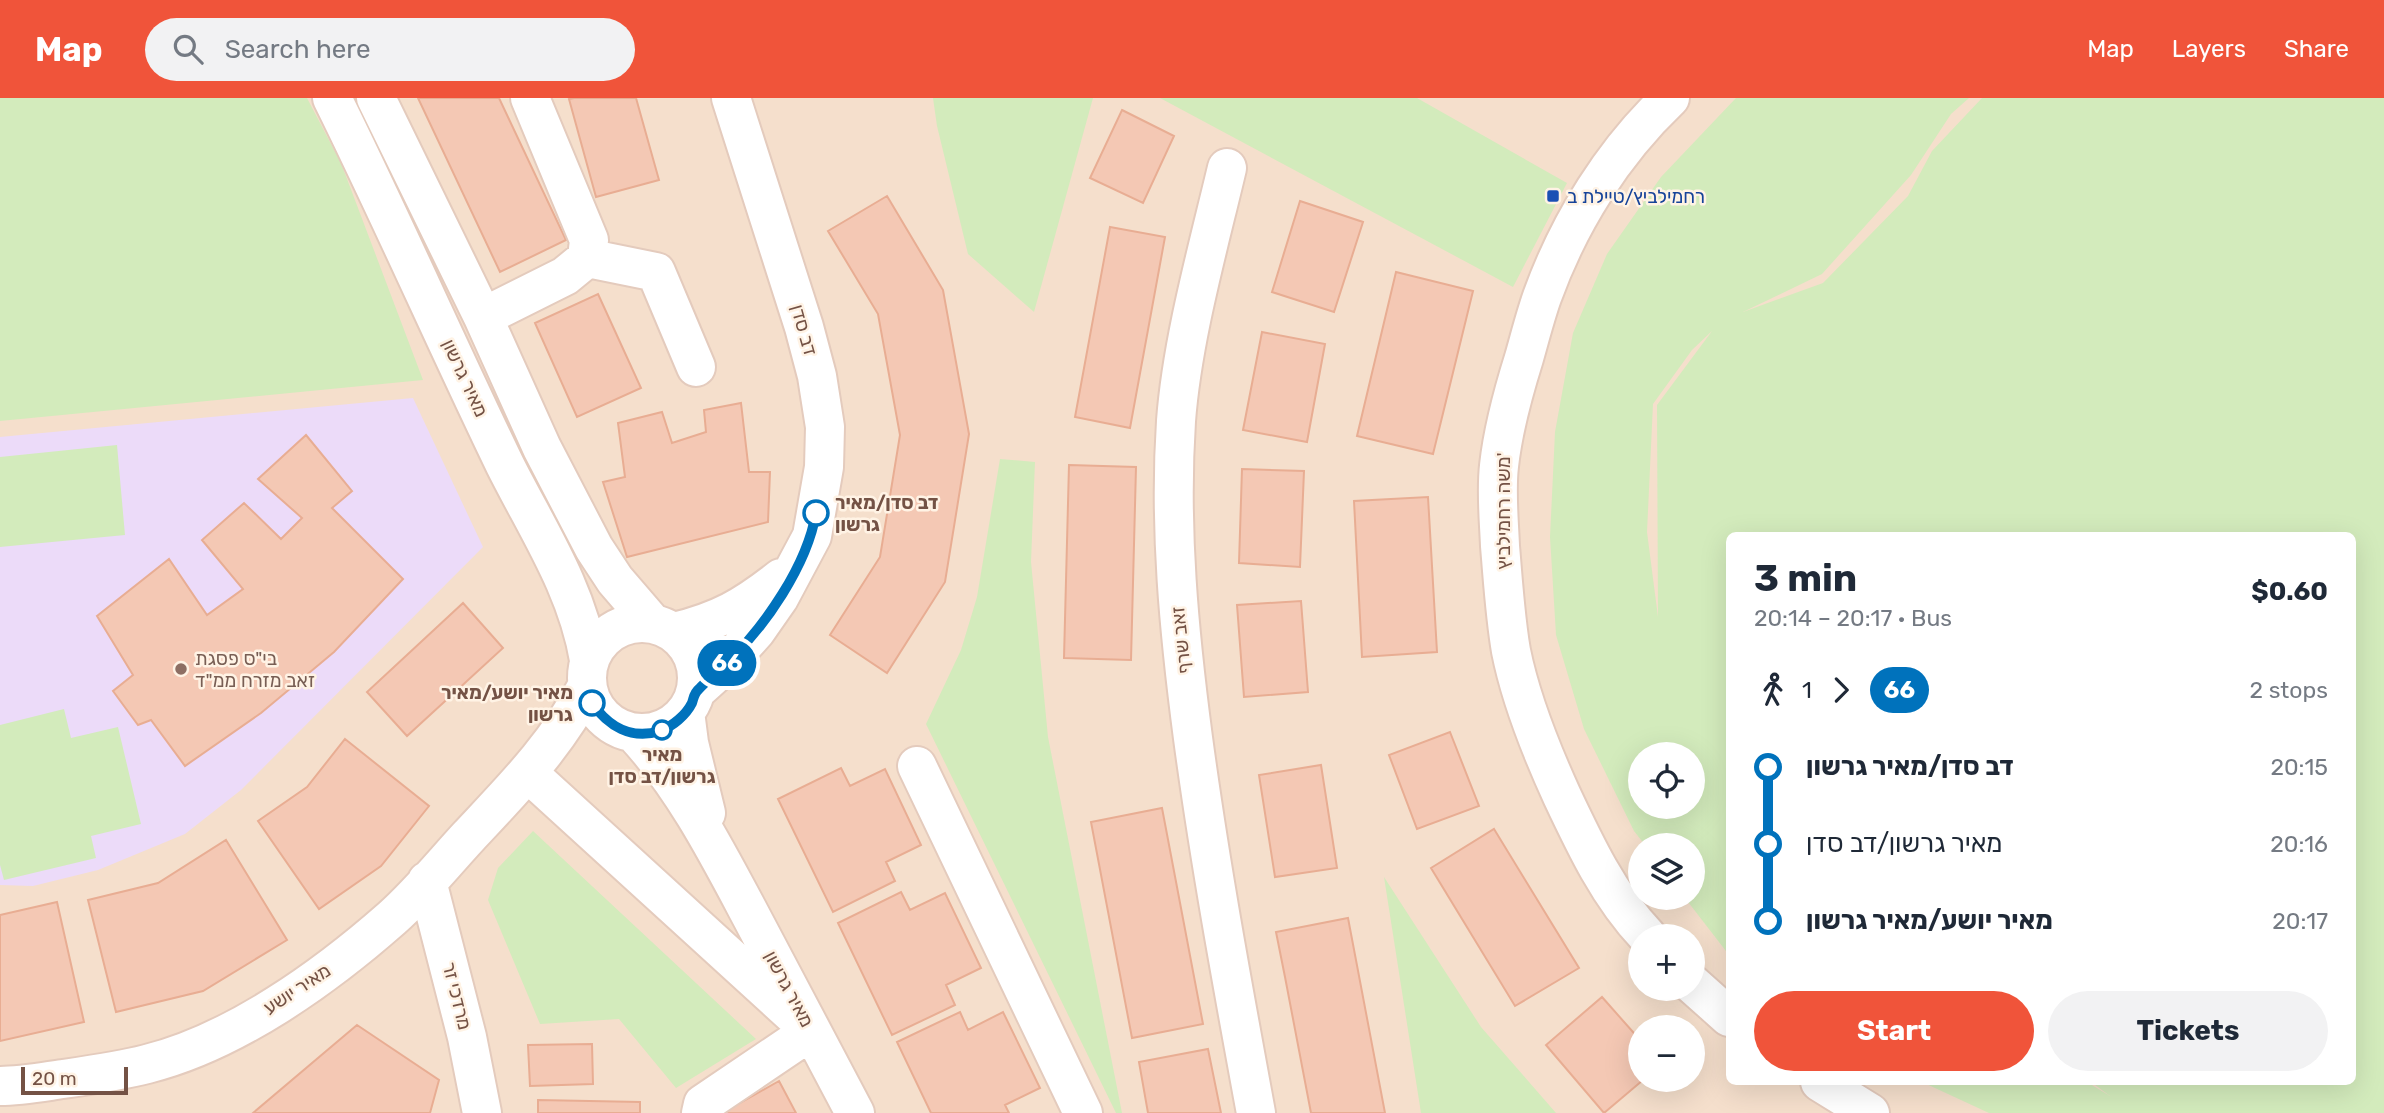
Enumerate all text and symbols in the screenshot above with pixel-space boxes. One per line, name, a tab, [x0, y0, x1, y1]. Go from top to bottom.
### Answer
search box	[145, 18, 635, 81]
text: Map	[35, 30, 103, 69]
icon: search	[169, 30, 207, 68]
text: Search here	[225, 34, 370, 65]
text: Map	[2087, 35, 2134, 63]
text: Layers	[2172, 35, 2246, 63]
text: Share	[2284, 35, 2349, 63]
place label: רחמילביץ/טיילת ב	[1567, 185, 1705, 208]
marker: רחמילביץ/טיילת ב	[1545, 188, 1561, 204]
street label: דב סדן	[786, 302, 822, 358]
street label: מאיר גרשון	[437, 335, 493, 421]
street label: משה רחמילביץ'	[1492, 452, 1515, 570]
place label: דב סדן/מאיר גרשון	[835, 491, 938, 536]
marker: דב סדן/מאיר גרשון	[803, 500, 829, 526]
text: 3 min	[1754, 555, 1857, 601]
text: $0.60	[2251, 576, 2328, 607]
text: 20:14 – 20:17 · Bus	[1754, 604, 1952, 632]
street label: זאב שרף	[1166, 605, 1196, 675]
line badge: 66	[696, 640, 758, 686]
place label: בי"ס פסגת זאב מזרח ממ"ד	[195, 647, 315, 692]
text: 66	[711, 649, 743, 677]
marker: בי"ס פסגת זאב מזרח ממ"ד	[173, 661, 189, 677]
icon: walk	[1754, 671, 1792, 709]
icon: forward	[1822, 671, 1860, 709]
text: 1	[1802, 676, 1812, 704]
text: 66	[1884, 676, 1915, 704]
text: 2 stops	[2250, 676, 2328, 704]
place label: מאיר יושע/מאיר גרשון	[441, 681, 573, 726]
marker: מאיר יושע/מאיר גרשון	[579, 690, 605, 716]
marker: מאיר גרשון/דב סדן	[652, 720, 672, 740]
map controls	[1628, 742, 1705, 1092]
button: locate	[1628, 742, 1705, 819]
place label: מאיר גרשון/דב סדן	[608, 743, 716, 788]
text: דב סדן/מאיר גרשון	[1806, 751, 2014, 782]
text: 20:15	[2271, 753, 2328, 781]
text: מאיר גרשון/דב סדן	[1806, 828, 2002, 859]
text: 20:16	[2270, 830, 2328, 858]
button: layers	[1628, 833, 1705, 910]
text: מאיר יושע/מאיר גרשון	[1806, 905, 2053, 936]
text: 20:17	[2272, 907, 2328, 935]
button: +	[1628, 924, 1705, 1001]
street label: מאיר גרשון	[759, 947, 819, 1031]
street label: מאיר יושע	[259, 959, 335, 1019]
street label: מרדכי זר	[437, 960, 477, 1032]
button: Start	[1754, 991, 2034, 1071]
button: Tickets	[2048, 991, 2328, 1071]
button: −	[1628, 1015, 1705, 1092]
scale bar	[21, 1064, 128, 1096]
text: 20 m	[32, 1067, 77, 1090]

